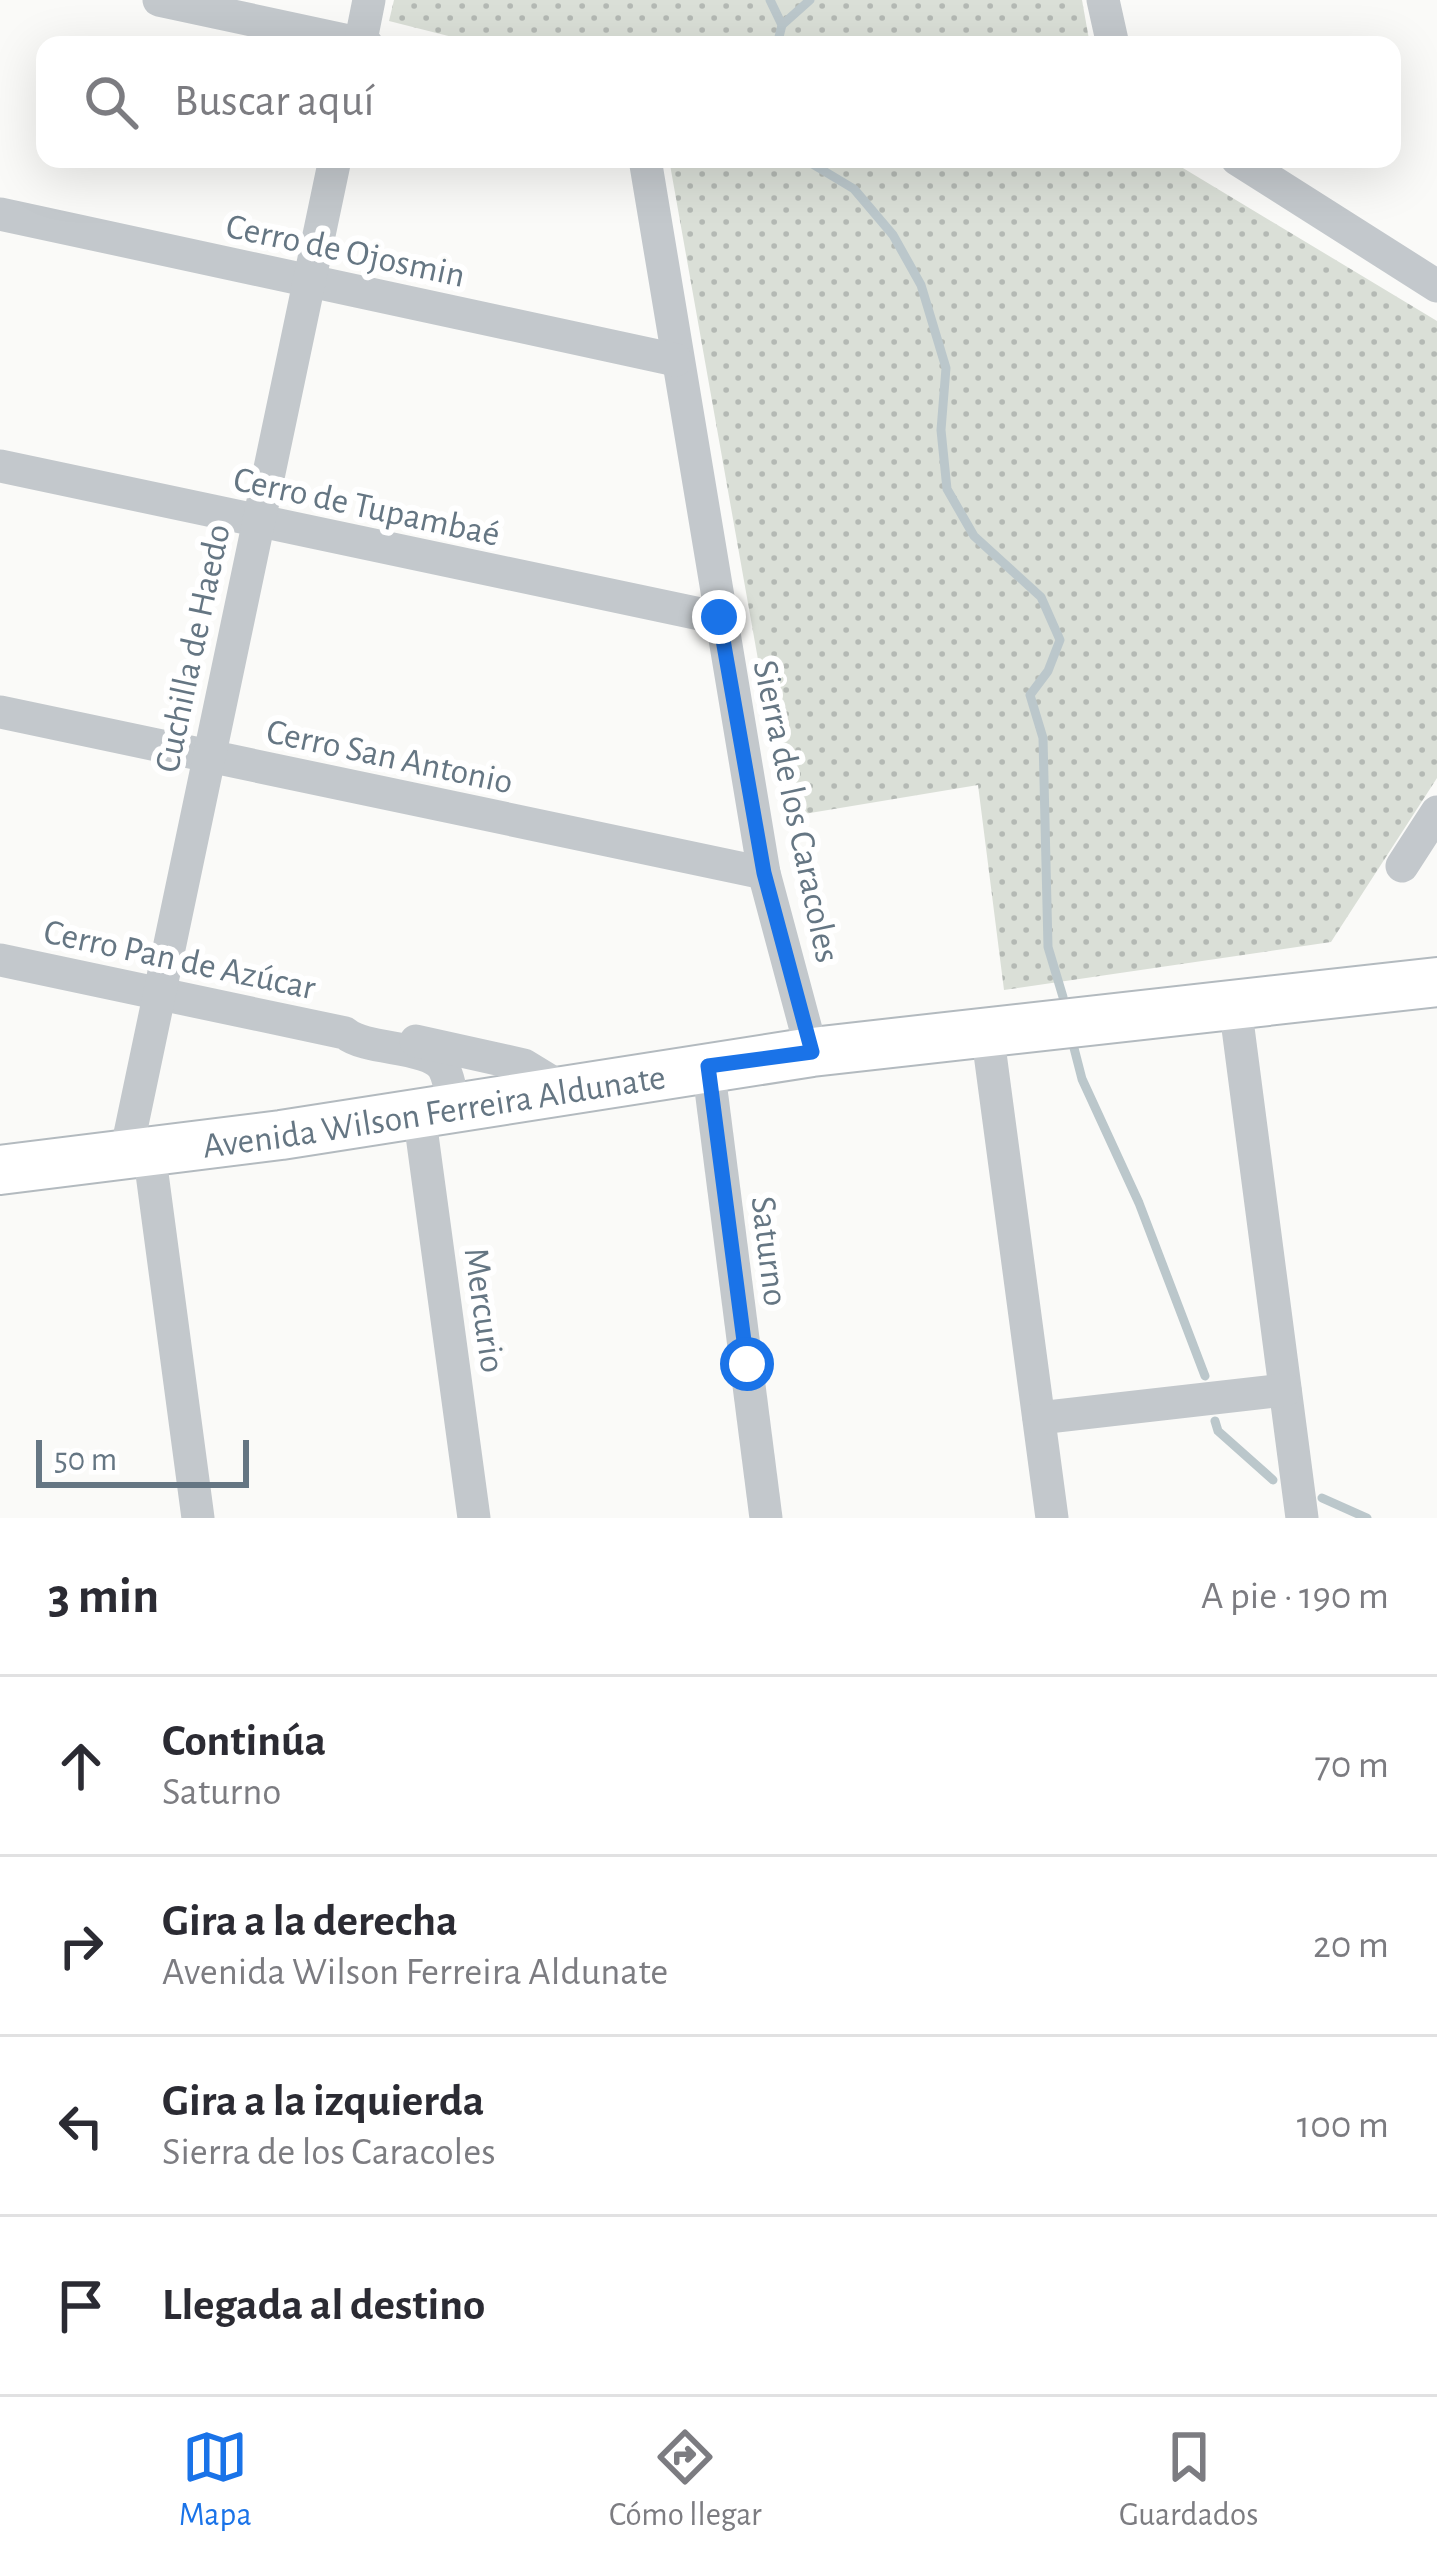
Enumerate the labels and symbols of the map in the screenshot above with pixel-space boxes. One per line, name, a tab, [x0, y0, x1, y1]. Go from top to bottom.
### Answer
street label: Cerro de Ojosmin	[223, 208, 468, 294]
street label: Cerro de Tupambaé	[230, 461, 503, 553]
street label: Cuchilla de Haedo	[149, 521, 237, 776]
route end	[692, 590, 746, 644]
street label: Sierra de los Caracoles	[746, 657, 846, 966]
street label: Cerro San Antonio	[263, 713, 516, 801]
street label: Cerro Pan de Azúcar	[41, 914, 319, 1006]
street label: Avenida Wilson Ferreira Aldunate	[201, 1059, 668, 1165]
street label: Saturno	[744, 1194, 794, 1308]
street label: Mercurio	[457, 1246, 511, 1375]
route start	[720, 1337, 774, 1391]
scale bar	[36, 1434, 249, 1487]

